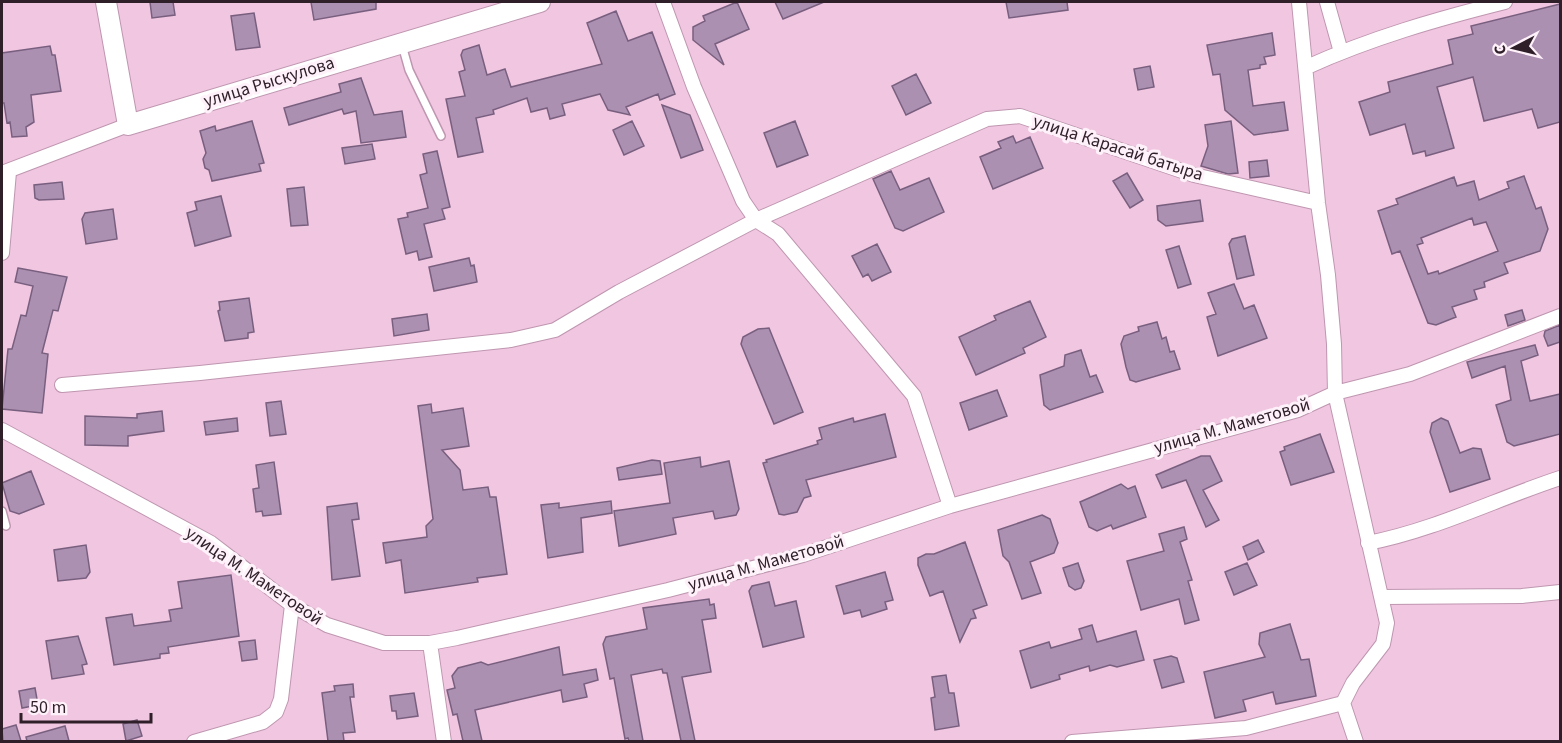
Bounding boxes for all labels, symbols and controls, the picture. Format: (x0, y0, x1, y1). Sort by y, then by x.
north arrow (1484, 18, 1544, 78)
text: С (1489, 44, 1512, 56)
street label: улица Рыскулова (200, 50, 338, 114)
street label: улица Карасай батыра (1030, 109, 1206, 187)
street label: улица М. Маметовой (1151, 392, 1313, 460)
street label: улица М. Маметовой (180, 521, 328, 631)
street label: улица М. Маметовой (685, 529, 847, 597)
scale bar (21, 686, 152, 724)
text: 50 m (30, 695, 66, 720)

